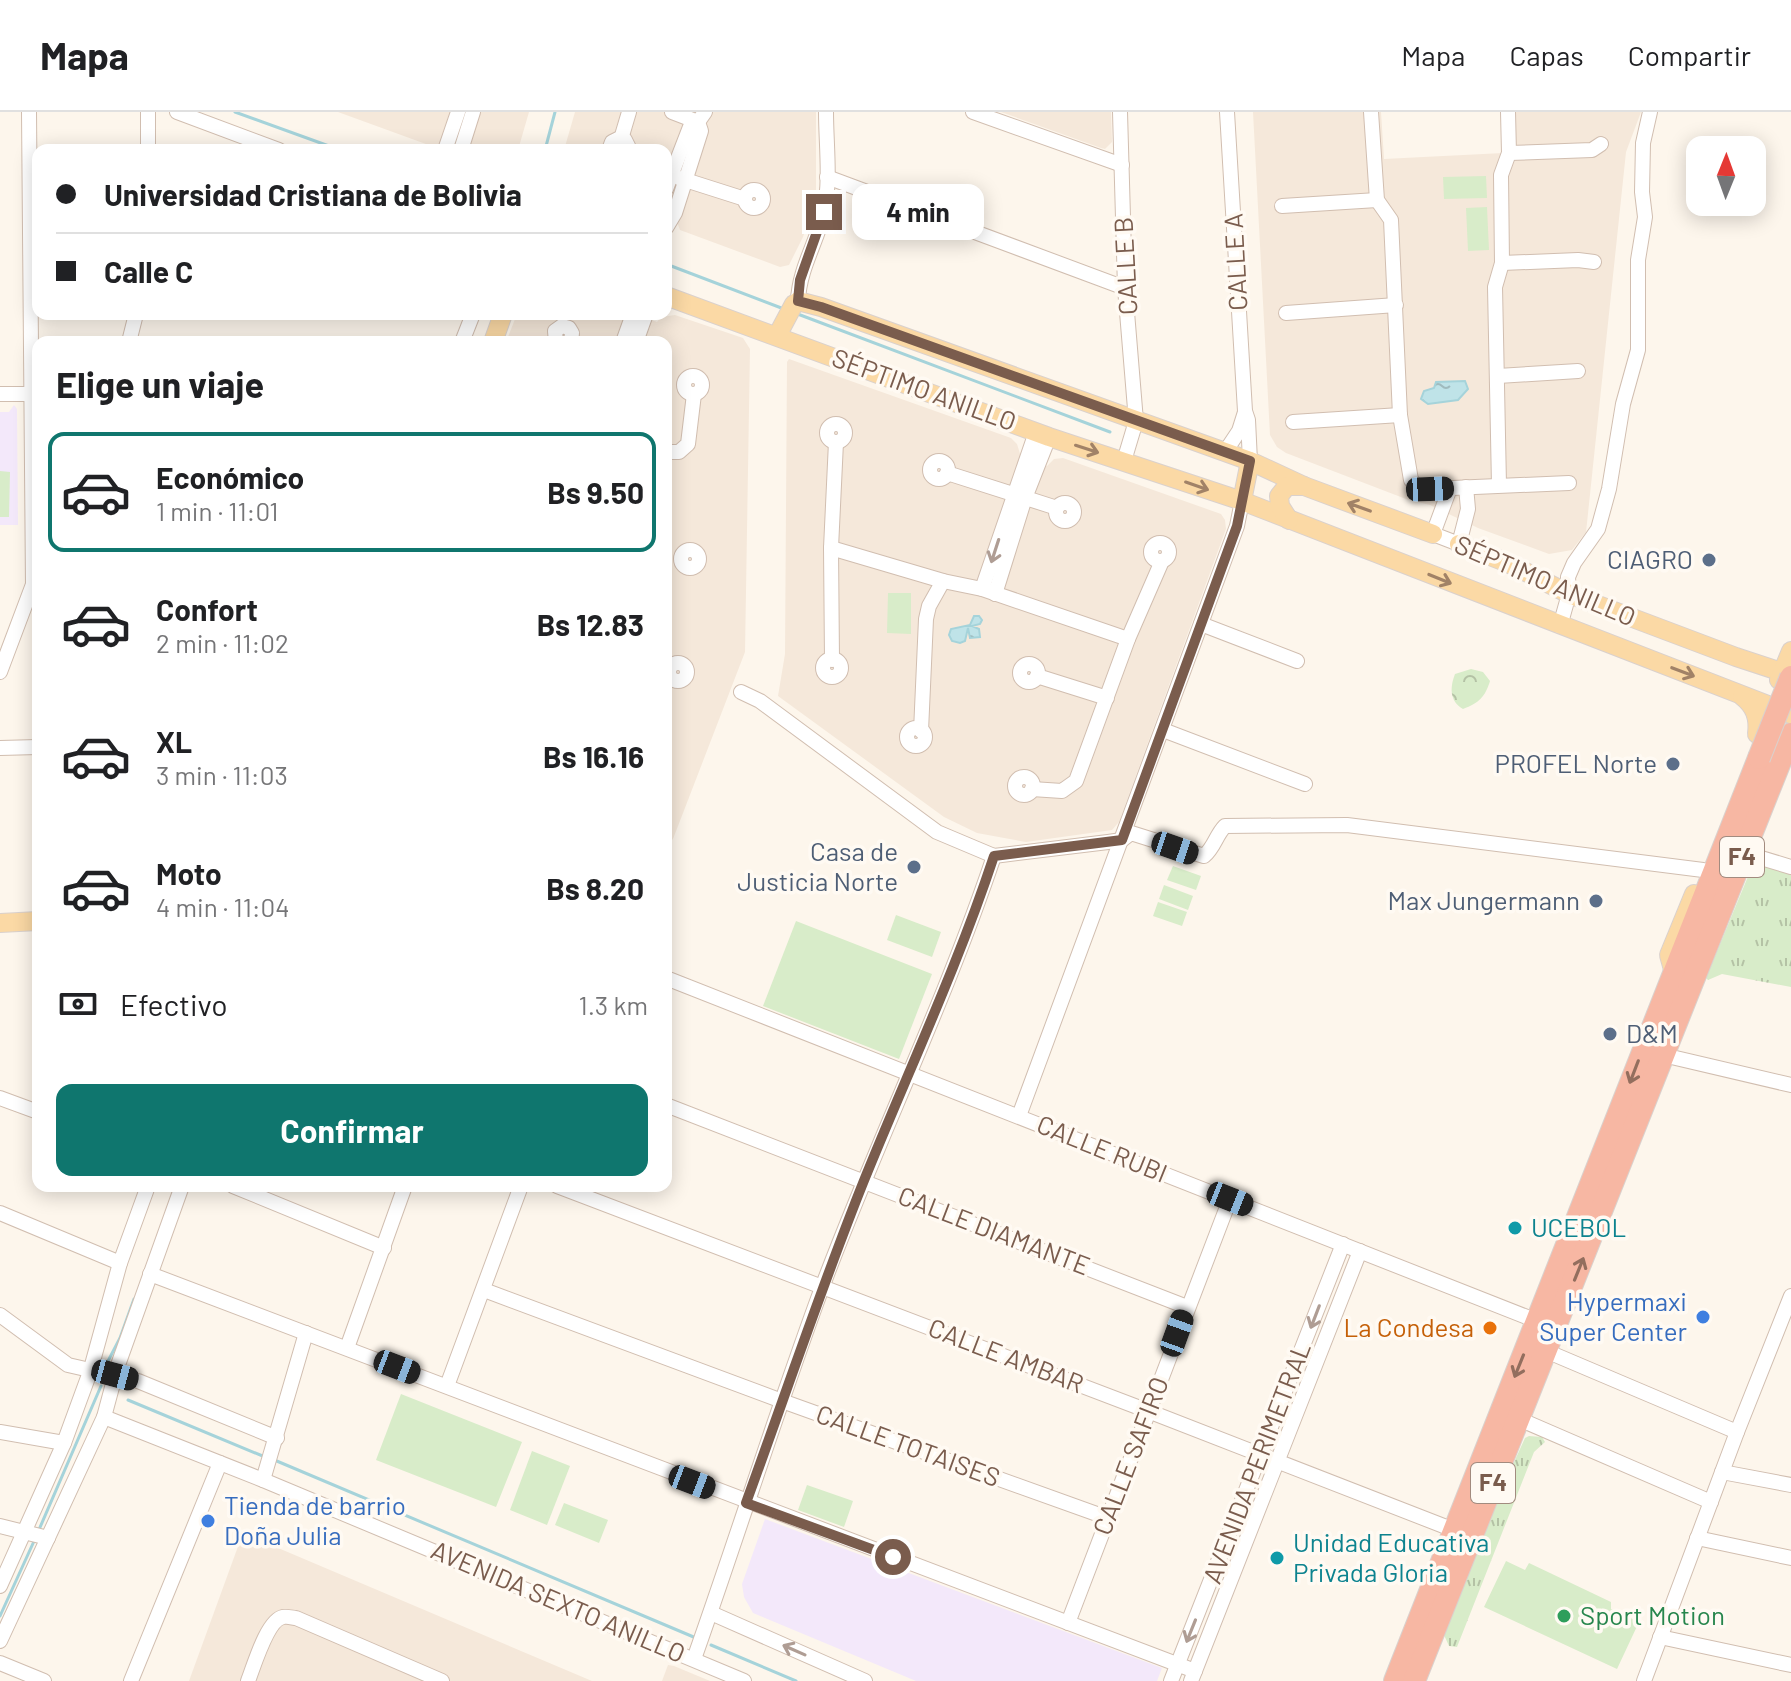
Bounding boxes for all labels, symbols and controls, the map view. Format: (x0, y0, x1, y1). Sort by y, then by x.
text: Mapa (40, 32, 129, 78)
text: Mapa (1401, 38, 1465, 72)
text: Capas (1509, 38, 1584, 72)
text: Compartir (1628, 38, 1751, 72)
north arrow (1686, 136, 1766, 216)
map controls (1686, 136, 1766, 216)
text: Universidad Cristiana de Bolivia (104, 176, 522, 212)
callout: 4 min (852, 184, 984, 240)
route end (806, 194, 842, 230)
text: 4 min (886, 196, 950, 227)
street label: CALLE A (1216, 212, 1253, 312)
street label: CALLE B (1106, 216, 1143, 316)
text: Calle C (104, 253, 193, 289)
street label: SÉPTIMO ANILLO (828, 341, 1021, 436)
text: Elige un viaje (56, 362, 264, 405)
one-way arrow (1074, 443, 1099, 457)
icon: car (60, 456, 132, 528)
text: Económico (156, 459, 304, 495)
text: Bs 9.50 (547, 474, 644, 510)
car (1406, 476, 1454, 502)
one-way arrow (1185, 479, 1210, 494)
text: 1 min · 11:01 (156, 495, 278, 526)
one-way arrow (1347, 498, 1372, 513)
street label: SÉPTIMO ANILLO (1450, 528, 1641, 632)
one-way arrow (987, 537, 1002, 563)
place label: CIAGRO (1607, 543, 1693, 574)
marker: CIAGRO (1700, 551, 1718, 569)
one-way arrow (1427, 572, 1452, 587)
icon: car (60, 588, 132, 660)
text: Confort (156, 591, 258, 627)
text: Bs 12.83 (537, 606, 644, 642)
text: 2 min · 11:02 (156, 627, 289, 658)
one-way arrow (1670, 666, 1695, 680)
icon: car (60, 720, 132, 792)
text: XL (156, 723, 192, 759)
text: Bs 16.16 (543, 738, 644, 774)
place label: PROFEL Norte (1495, 747, 1657, 778)
marker: PROFEL Norte (1664, 755, 1682, 773)
text: 3 min · 11:03 (156, 759, 288, 790)
car (1148, 829, 1202, 867)
place label: Casa de Justicia Norte (737, 835, 898, 896)
road number: F4 (1720, 837, 1764, 877)
icon: car (60, 852, 132, 924)
text: Moto (156, 855, 222, 891)
marker: Casa de Justicia Norte (905, 858, 923, 876)
text: Bs 8.20 (546, 870, 644, 906)
place label: Max Jungermann (1388, 884, 1580, 915)
text: 4 min · 11:04 (156, 891, 290, 922)
marker: Max Jungermann (1587, 892, 1605, 910)
icon: cash (56, 982, 100, 1026)
text: Efectivo (120, 986, 228, 1022)
text: 1.3 km (579, 989, 648, 1020)
place label: D&M (1626, 1017, 1678, 1048)
marker: D&M (1601, 1025, 1619, 1043)
one-way arrow (1626, 1059, 1640, 1084)
button: Confirmar (56, 1084, 648, 1176)
street label: CALLE RUBI (1033, 1107, 1172, 1188)
street label: CALLE DIAMANTE (894, 1179, 1095, 1280)
car (1203, 1179, 1257, 1219)
place label: UCEBOL (1531, 1211, 1626, 1242)
marker: UCEBOL (1506, 1219, 1524, 1237)
one-way arrow (1572, 1257, 1587, 1282)
place label: Hypermaxi Super Center (1539, 1285, 1688, 1346)
one-way arrow (1307, 1304, 1321, 1329)
car (1158, 1306, 1196, 1360)
marker: Hypermaxi Super Center (1694, 1308, 1712, 1326)
street label: CALLE AMBAR (925, 1311, 1089, 1398)
place label: La Condesa (1343, 1311, 1474, 1342)
marker: La Condesa (1481, 1319, 1499, 1337)
street label: AVENIDA PERIMETRAL (1195, 1337, 1316, 1588)
car (370, 1347, 424, 1387)
one-way arrow (1511, 1353, 1525, 1378)
car (89, 1357, 141, 1393)
street label: CALLE SAFIRO (1085, 1372, 1174, 1539)
street label: CALLE TOTAISES (812, 1397, 1005, 1492)
car (665, 1462, 719, 1502)
road number: F4 (1471, 1463, 1515, 1503)
place label: Tienda de barrio Doña Julia (224, 1489, 406, 1550)
marker: Tienda de barrio Doña Julia (199, 1512, 217, 1530)
place label: Unidad Educativa Privada Gloria (1293, 1526, 1489, 1587)
street label: AVENIDA SEXTO ANILLO (427, 1533, 690, 1668)
route start (875, 1539, 911, 1575)
marker: Unidad Educativa Privada Gloria (1268, 1549, 1286, 1567)
place label: Sport Motion (1580, 1599, 1725, 1630)
marker: Sport Motion (1555, 1607, 1573, 1625)
one-way arrow (1183, 1618, 1197, 1643)
one-way arrow (782, 1641, 807, 1656)

